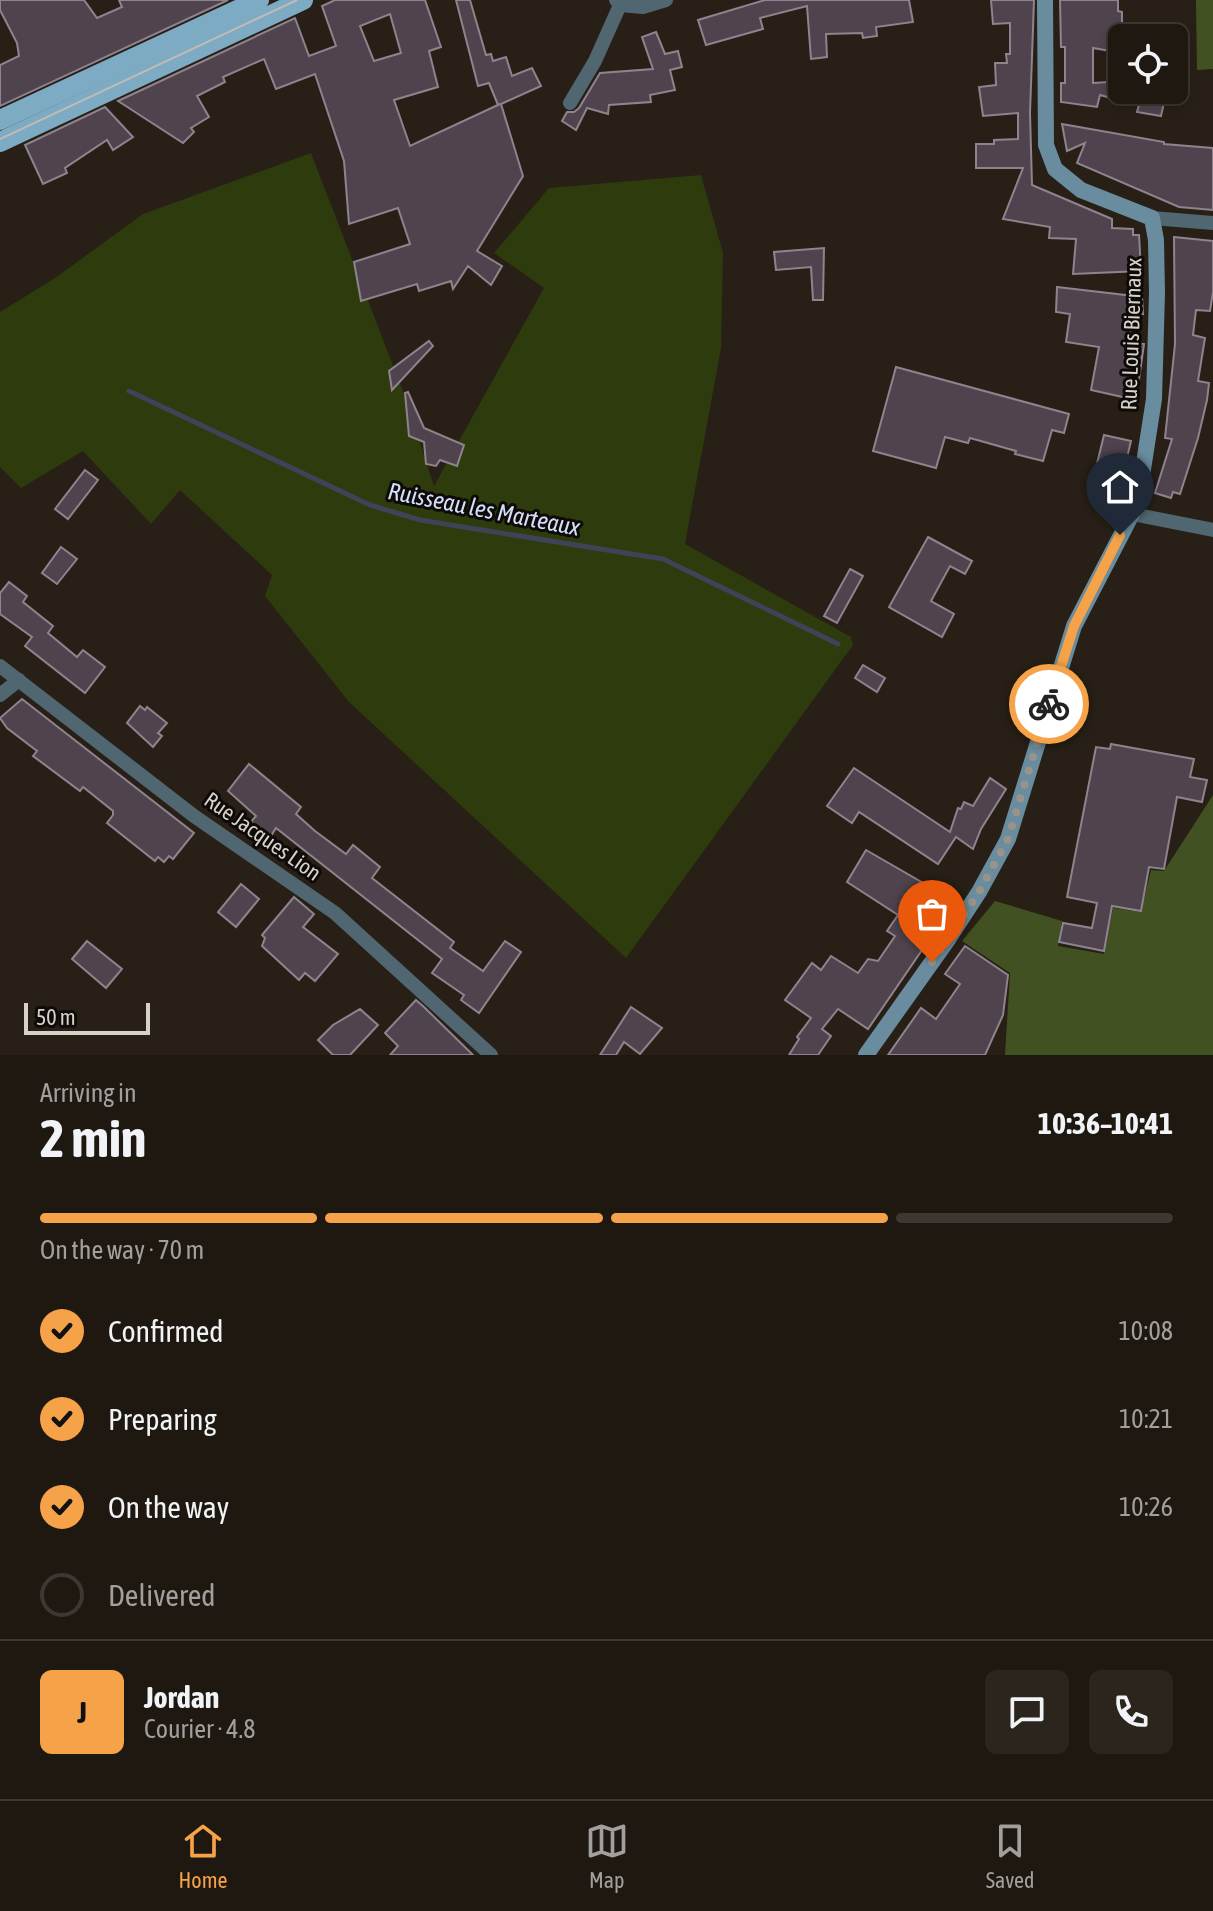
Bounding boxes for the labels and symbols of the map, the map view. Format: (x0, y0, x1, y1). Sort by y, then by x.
street label: Rue Louis Biernaux (1115, 257, 1147, 411)
pin (1086, 453, 1154, 535)
water label: Ruisseau les Marteaux (386, 477, 582, 541)
courier (1009, 664, 1089, 744)
street label: Rue Jacques Lion (200, 786, 326, 886)
pin (898, 880, 966, 962)
scale bar (24, 999, 150, 1035)

